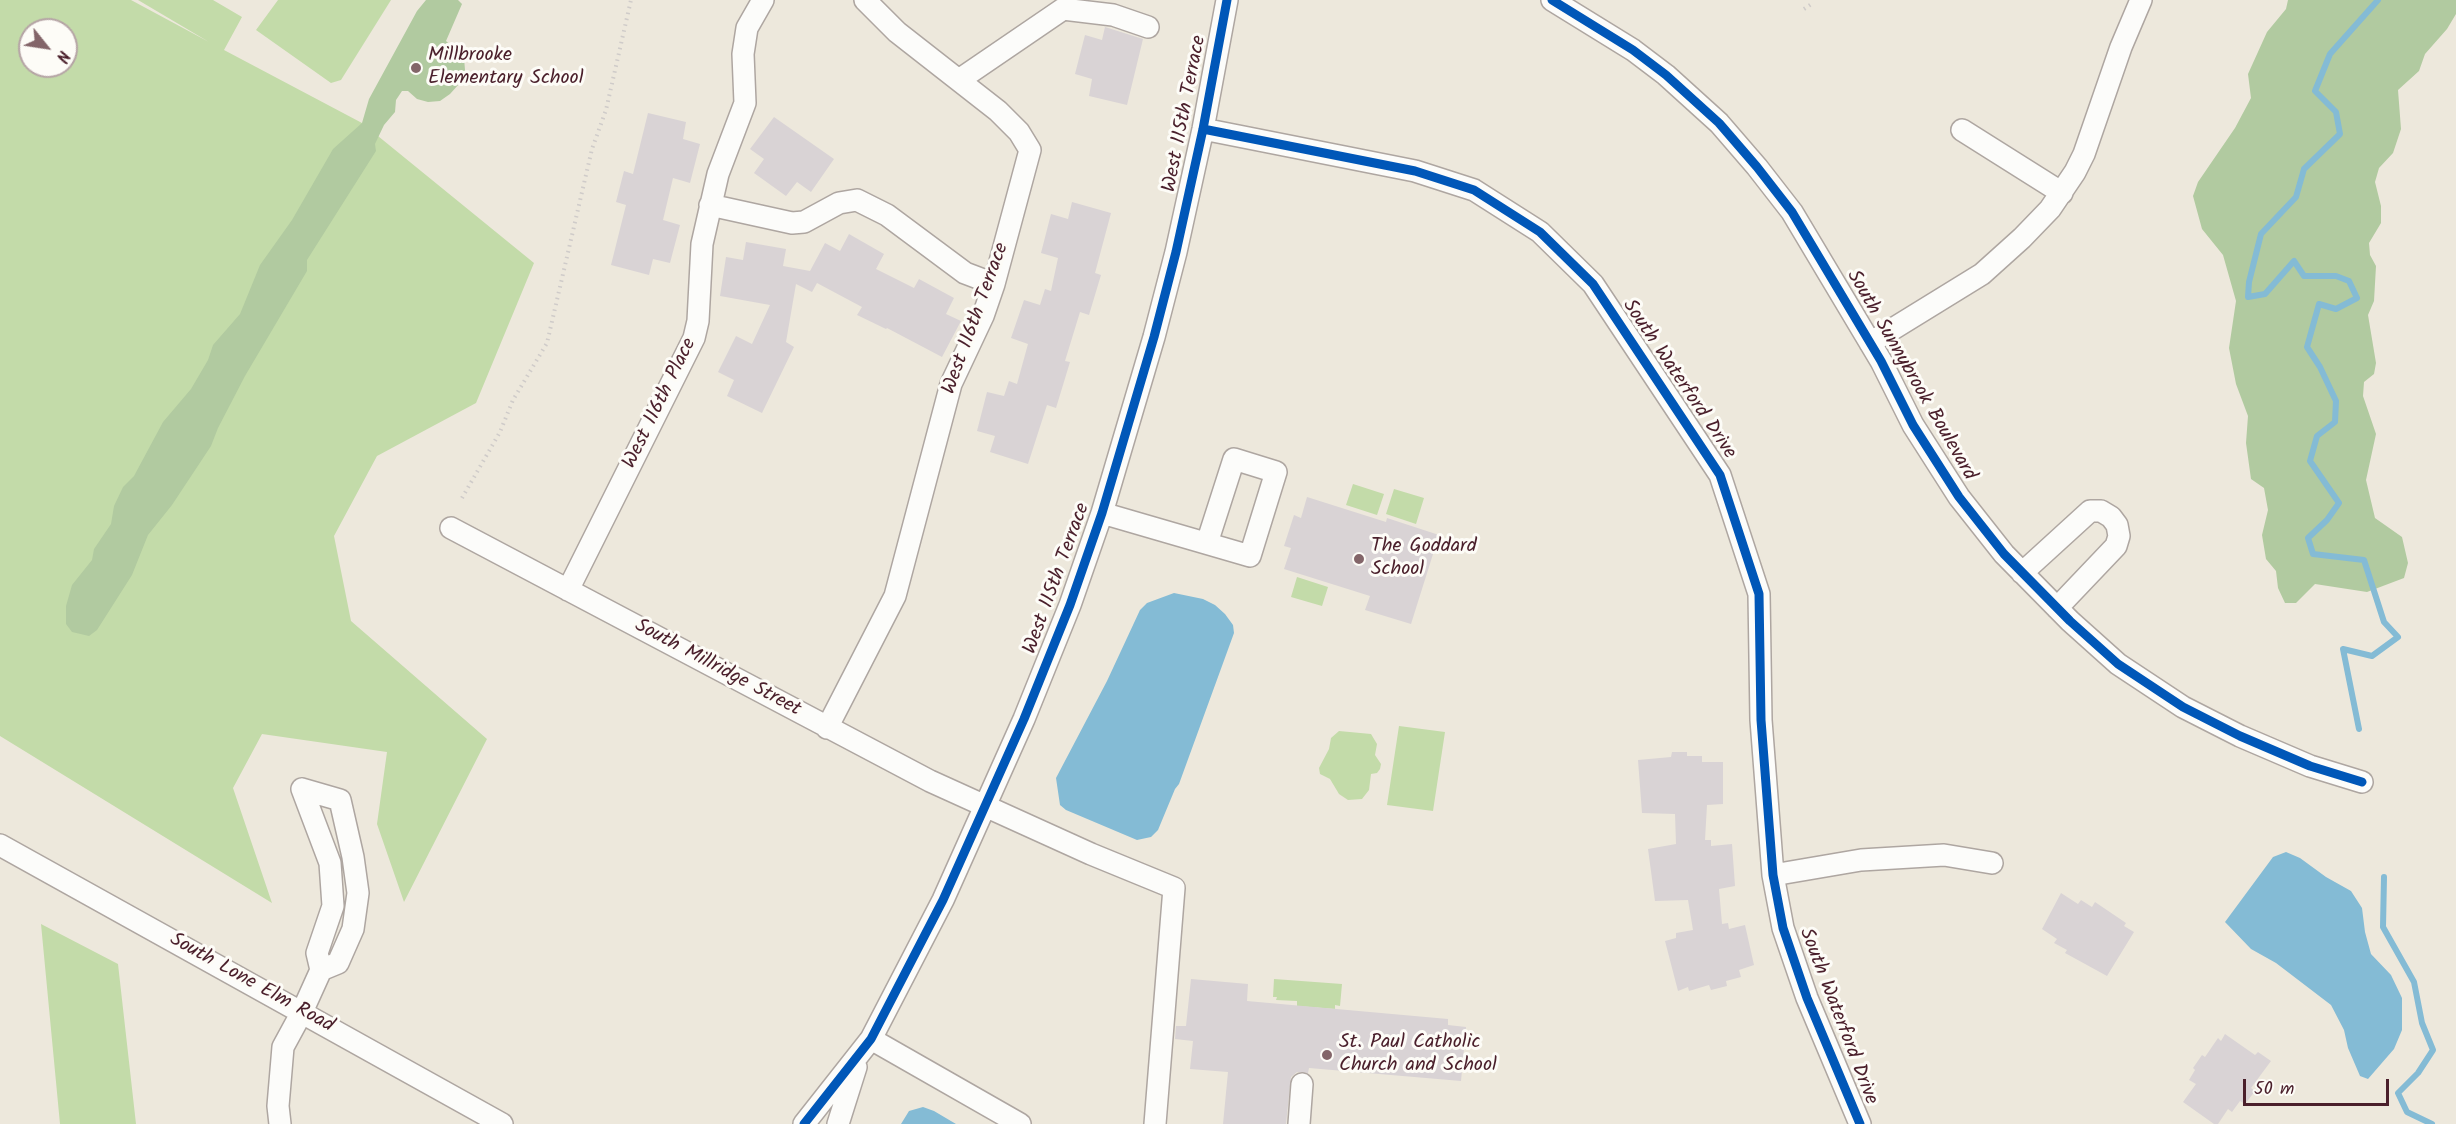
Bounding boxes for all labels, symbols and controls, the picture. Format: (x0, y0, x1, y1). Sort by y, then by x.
north arrow (18, 18, 78, 78)
street label: West 115th Terrace (1159, 34, 1213, 194)
place label: Millbrooke Elementary School (428, 45, 584, 92)
text: N (49, 46, 76, 67)
marker: Millbrooke Elementary School (409, 61, 423, 75)
street label: West 116th Terrace (938, 240, 1016, 398)
street label: South Sunnybrook Boulevard (1840, 266, 1980, 486)
street label: South Waterford Drive (1616, 296, 1740, 464)
street label: West 116th Place (619, 335, 703, 473)
street label: West 115th Terrace (1020, 500, 1096, 658)
place label: The Goddard School (1371, 536, 1477, 583)
marker: The Goddard School (1352, 552, 1366, 566)
street label: South Millridge Street (630, 615, 804, 723)
street label: South Waterford Drive (1792, 925, 1882, 1109)
street label: South Lone Elm Road (165, 929, 337, 1039)
place label: St. Paul Catholic Church and School (1339, 1032, 1497, 1079)
marker: St. Paul Catholic Church and School (1320, 1048, 1334, 1062)
scale bar (2246, 1067, 2392, 1105)
text: 50 m (2254, 1075, 2294, 1104)

